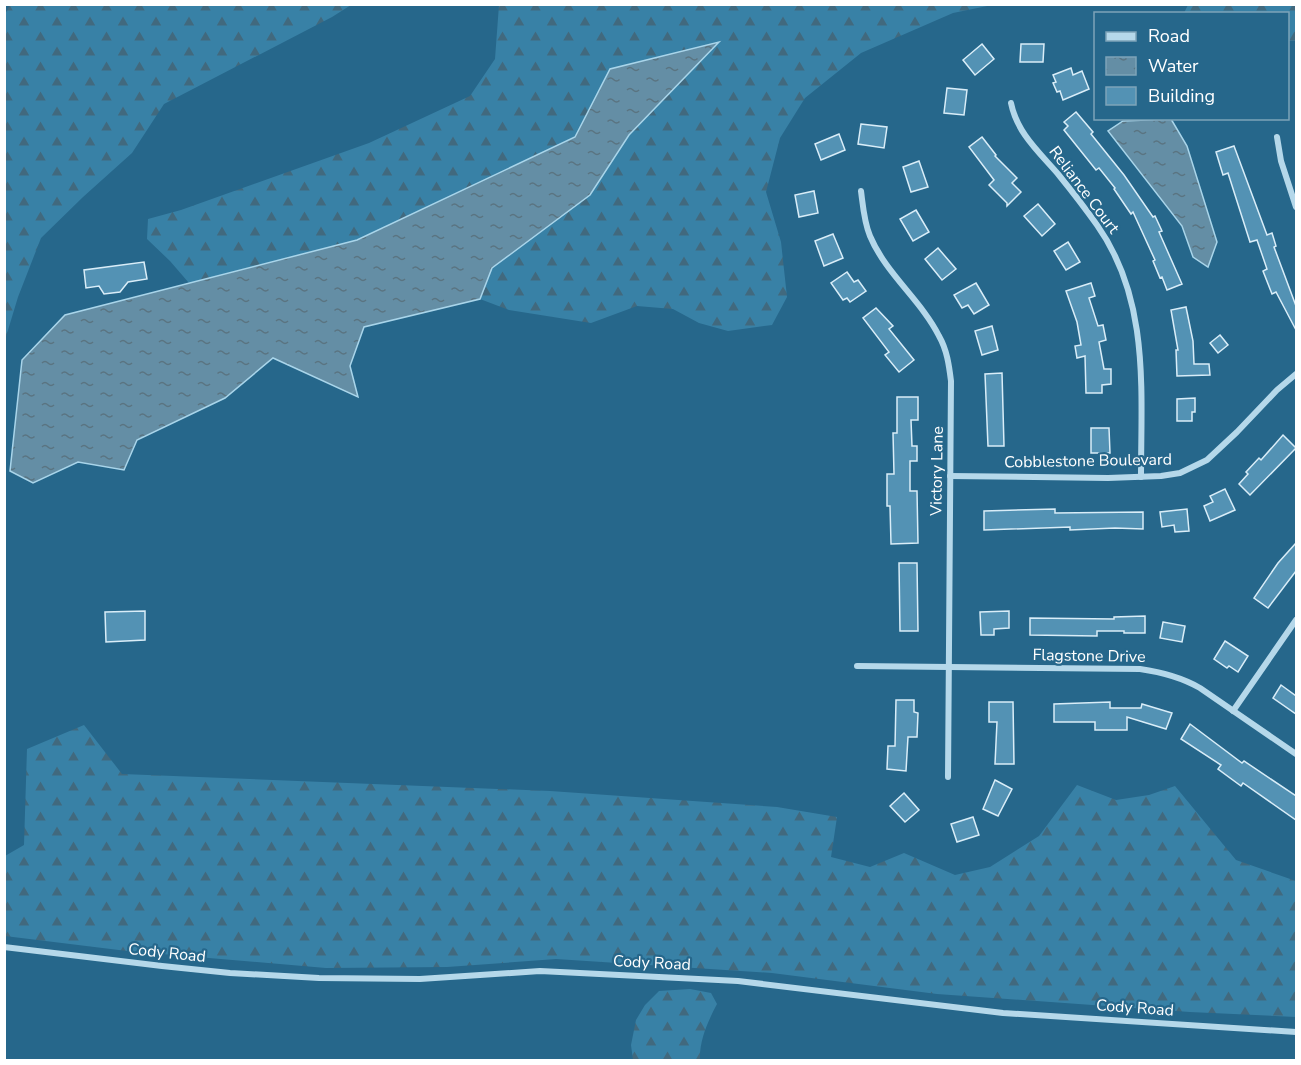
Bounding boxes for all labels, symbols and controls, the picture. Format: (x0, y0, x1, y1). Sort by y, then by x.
legend (1094, 12, 1289, 120)
text: Road (1148, 24, 1190, 48)
text: Water (1148, 54, 1199, 78)
text: Building (1148, 84, 1215, 108)
street label: Reliance Court (1044, 142, 1125, 239)
street label: Victory Lane (925, 426, 949, 517)
street label: Cobblestone Boulevard (1004, 449, 1172, 473)
street label: Flagstone Drive (1032, 644, 1146, 668)
street label: Cody Road (127, 938, 207, 968)
street label: Cody Road (612, 950, 692, 976)
street label: Cody Road (1095, 994, 1175, 1022)

